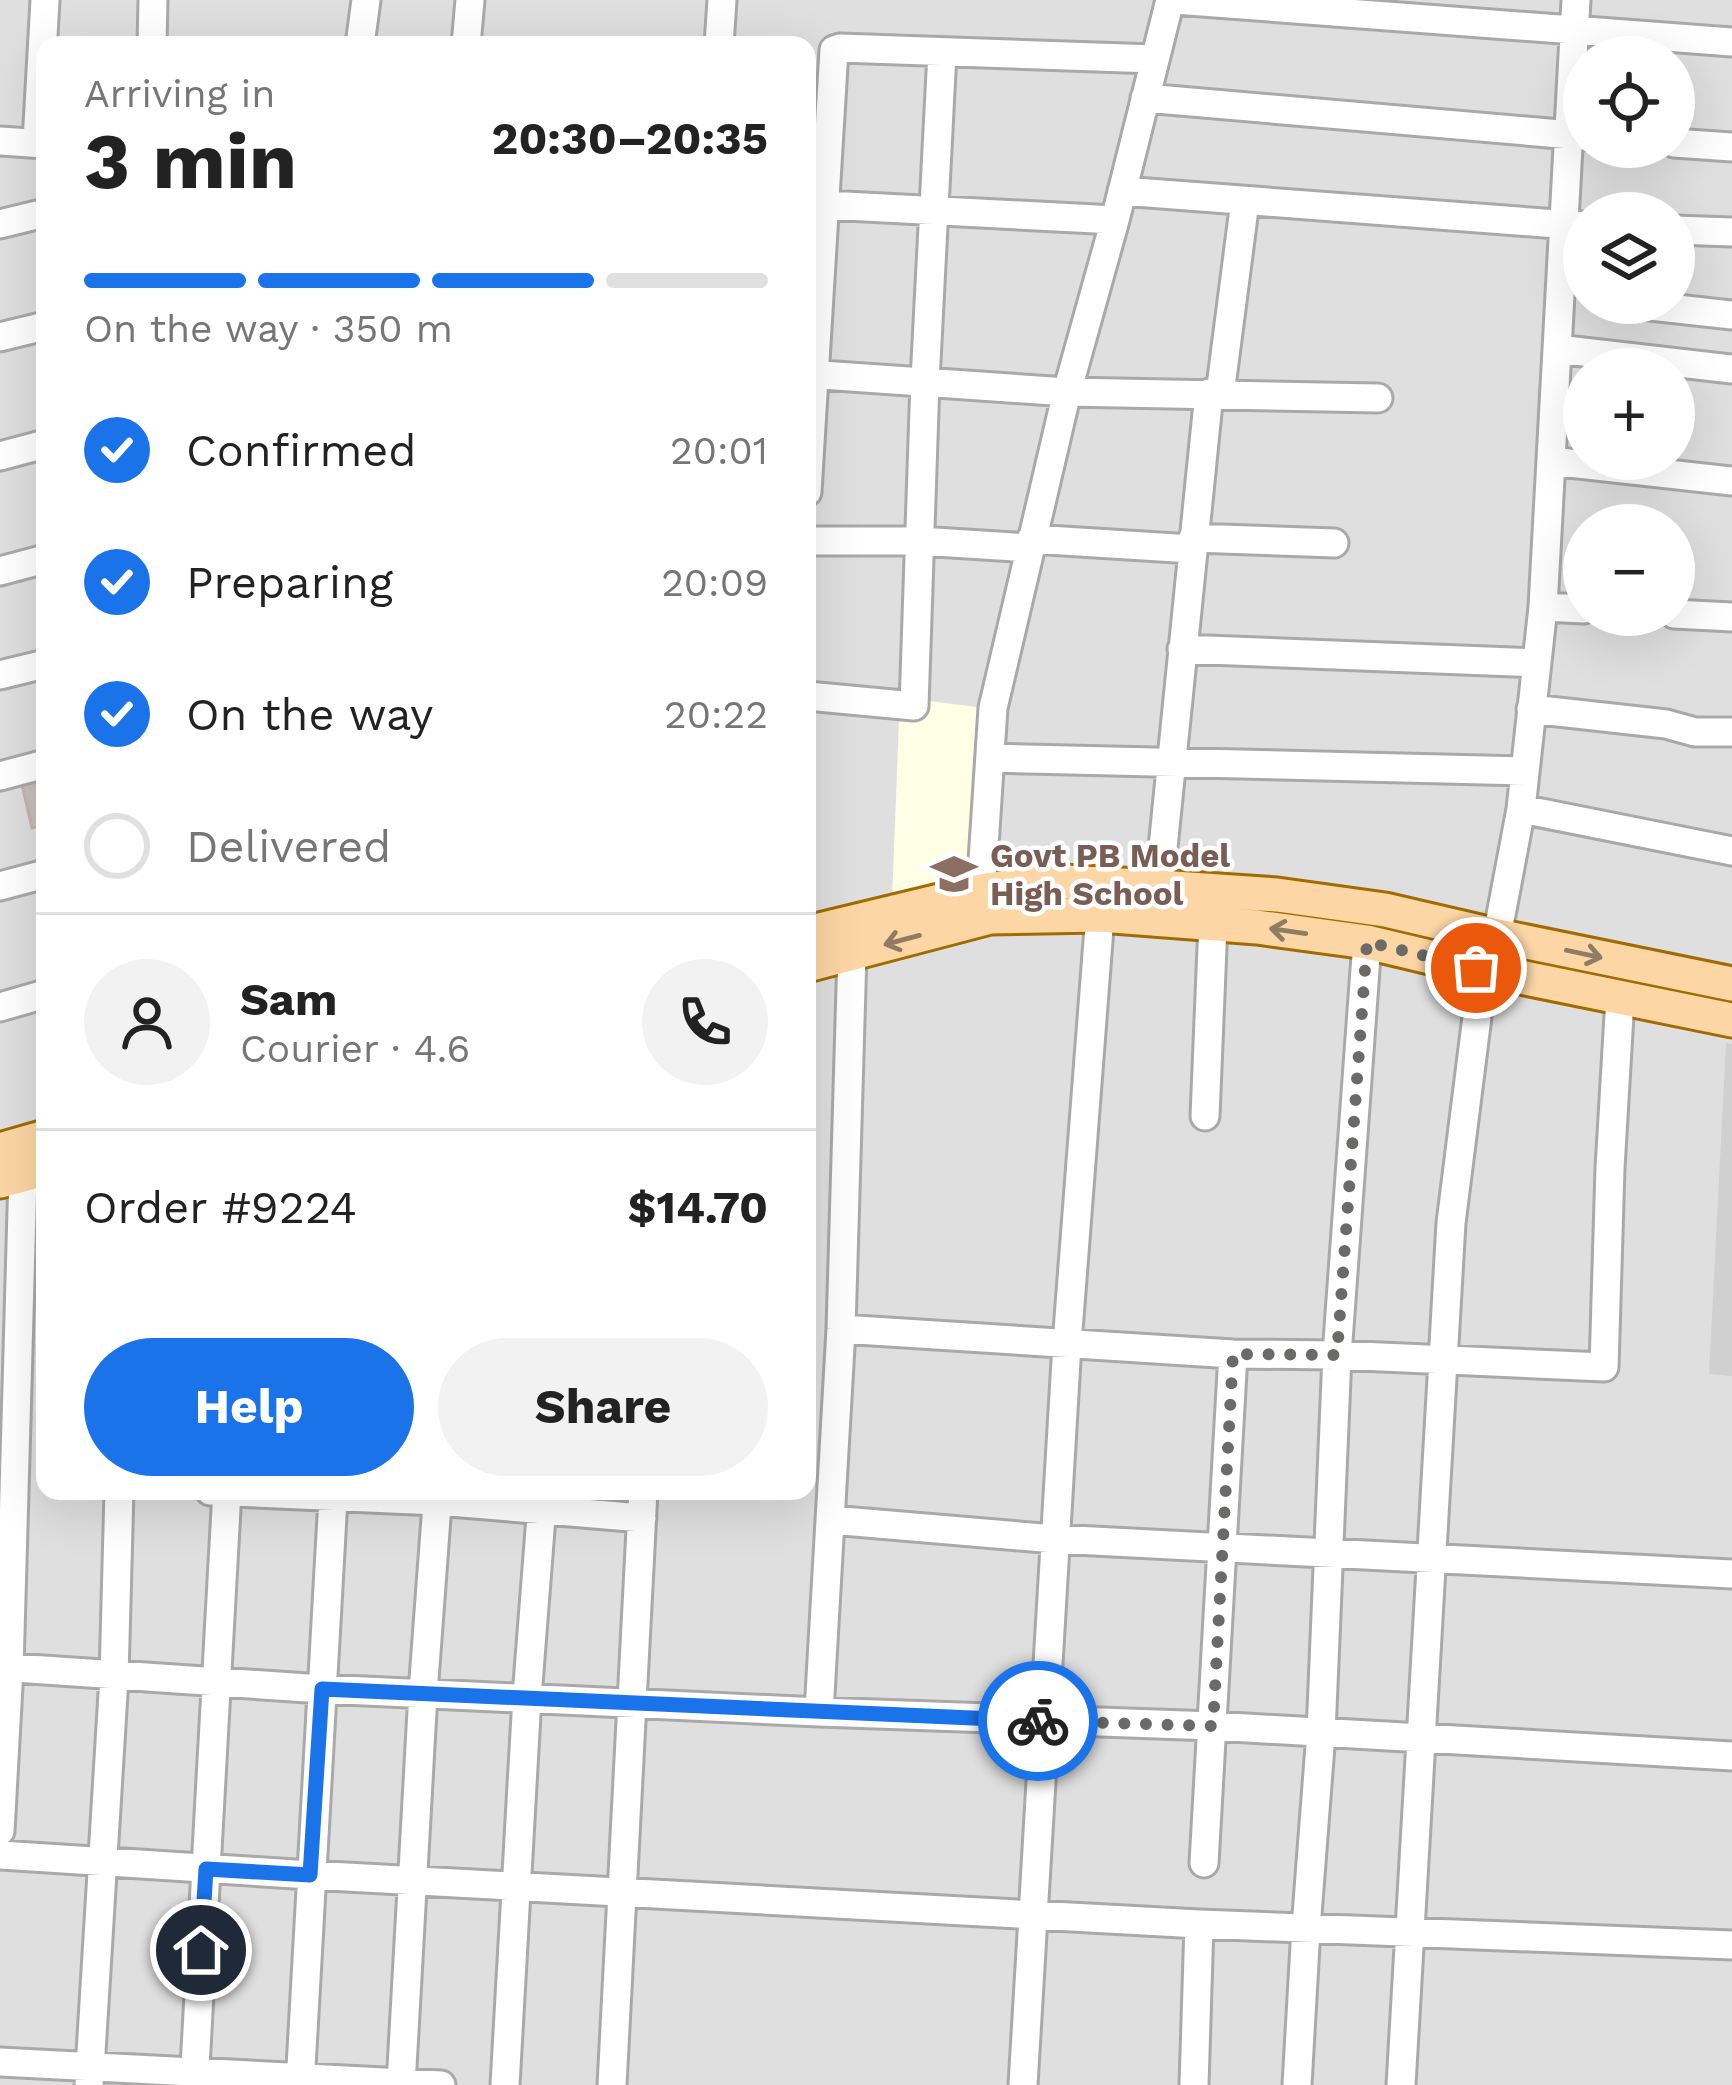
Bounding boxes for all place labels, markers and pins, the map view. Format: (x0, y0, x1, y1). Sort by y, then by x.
place label: Govt PB Model High School (990, 836, 1230, 913)
school or university icon: Govt PB Model High School (929, 849, 979, 899)
pin (1425, 917, 1527, 1019)
pin (150, 1899, 252, 2001)

